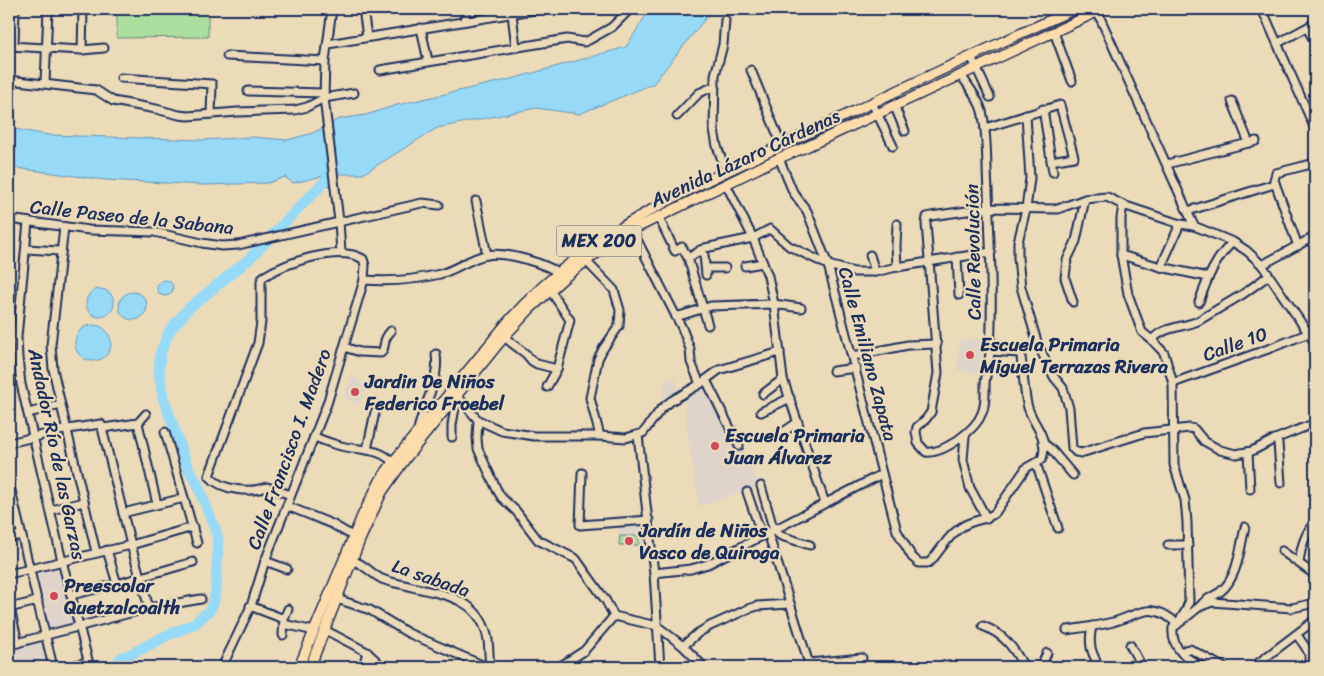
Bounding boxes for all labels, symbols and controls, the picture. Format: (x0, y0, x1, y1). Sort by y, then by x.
street label: Avenida Lázaro Cárdenas (644, 99, 846, 217)
street label: Calle Revolución (955, 184, 991, 320)
street label: Calle Paseo de la Sabana (28, 190, 236, 244)
road number: MEX 200 (556, 226, 642, 256)
street label: Calle Emiliano Zapata (829, 263, 907, 445)
street label: Calle 10 (1198, 317, 1272, 371)
place label: Escuela Primaria Miguel Terrazas Rivera (979, 328, 1168, 383)
street label: Calle Francisco I. Madero (237, 343, 341, 554)
street label: Andador Río de las Garzas (18, 344, 96, 563)
marker: Escuela Primaria Miguel Terrazas Rivera (964, 349, 976, 361)
place label: Jardin De Niños Federico Froebel (364, 365, 505, 420)
marker: Jardin De Niños Federico Froebel (349, 386, 361, 398)
place label: Escuela Primaria Juan Álvarez (724, 419, 865, 474)
marker: Escuela Primaria Juan Álvarez (709, 440, 721, 452)
place label: Jardín de Niños Vasco de Quiroga (638, 514, 780, 569)
marker: Jardín de Niños Vasco de Quiroga (623, 535, 635, 547)
street label: La sabada (387, 549, 475, 607)
place label: Preescolar Quetzalcoalth (64, 569, 180, 624)
marker: Preescolar Quetzalcoalth (48, 590, 60, 602)

